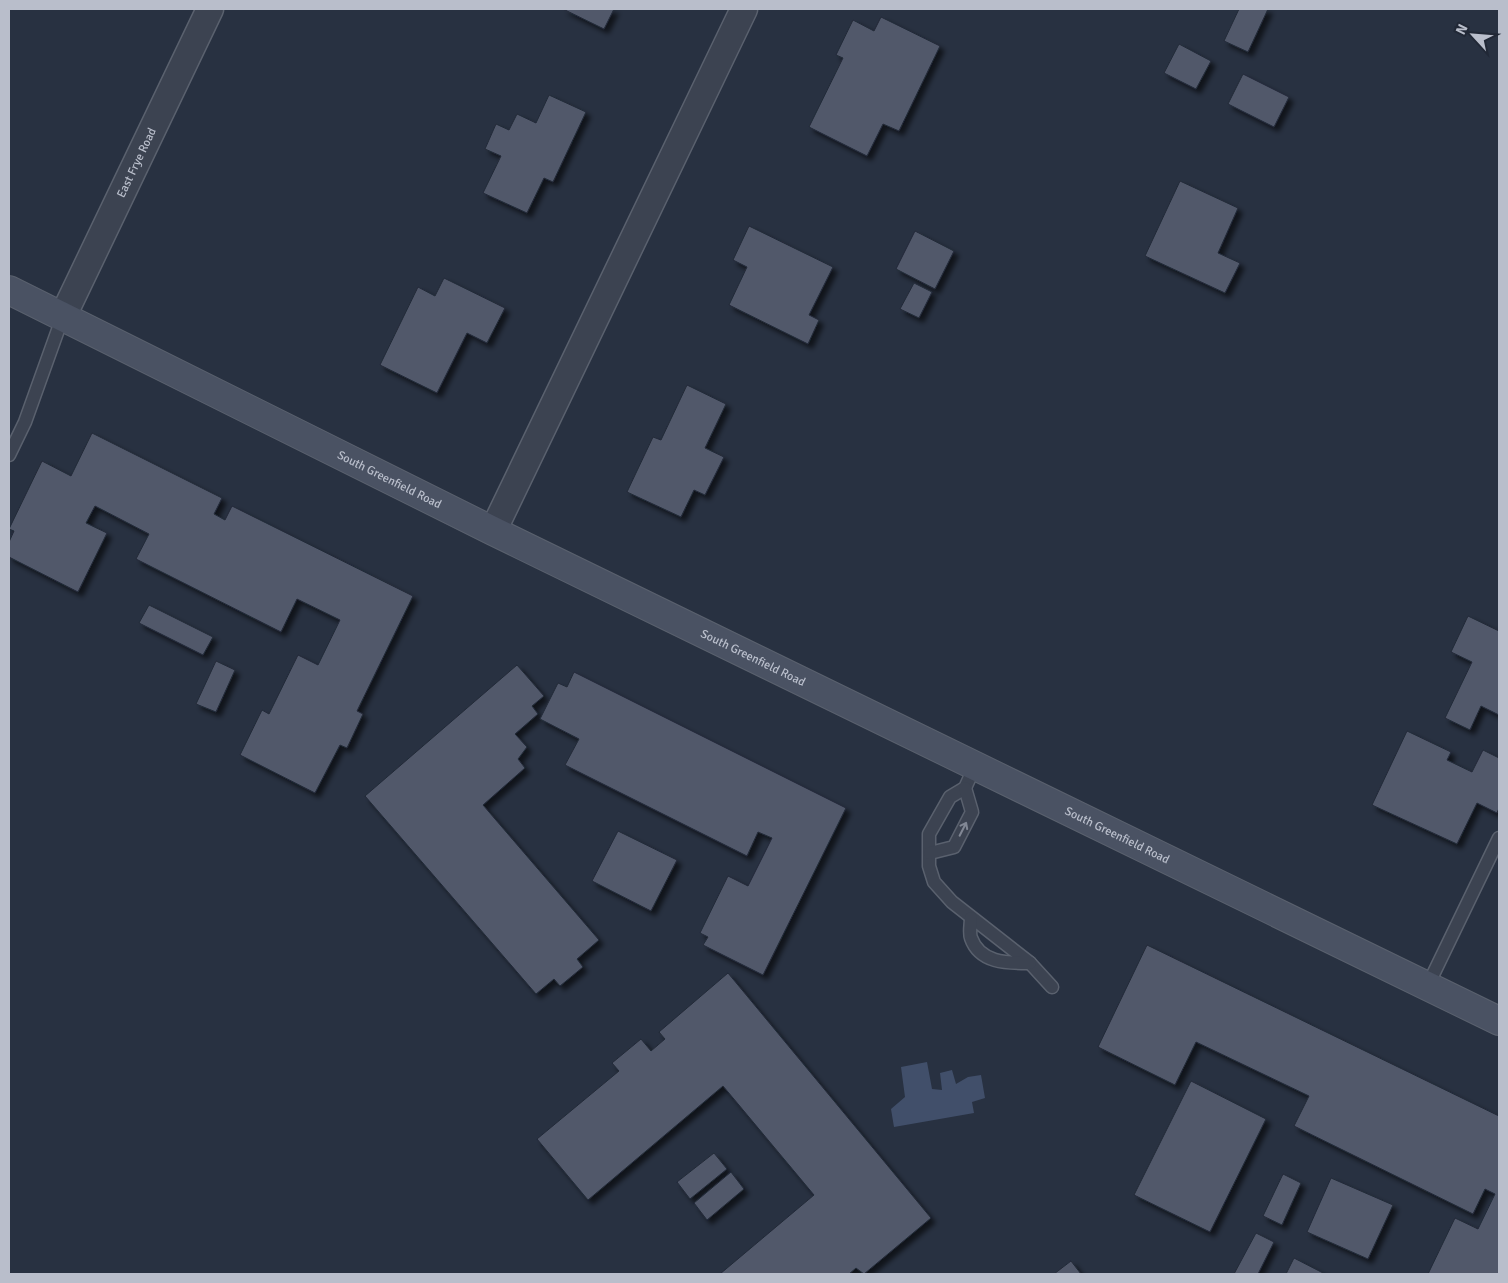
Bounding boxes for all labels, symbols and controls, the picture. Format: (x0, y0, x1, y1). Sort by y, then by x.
north arrow (1448, 10, 1498, 60)
text: N (1452, 21, 1472, 38)
street label: East Frye Road (114, 126, 160, 200)
street label: South Greenfield Road (335, 448, 444, 512)
street label: South Greenfield Road (698, 626, 808, 690)
street label: South Greenfield Road (1062, 804, 1172, 867)
one-way arrow (958, 822, 968, 837)

